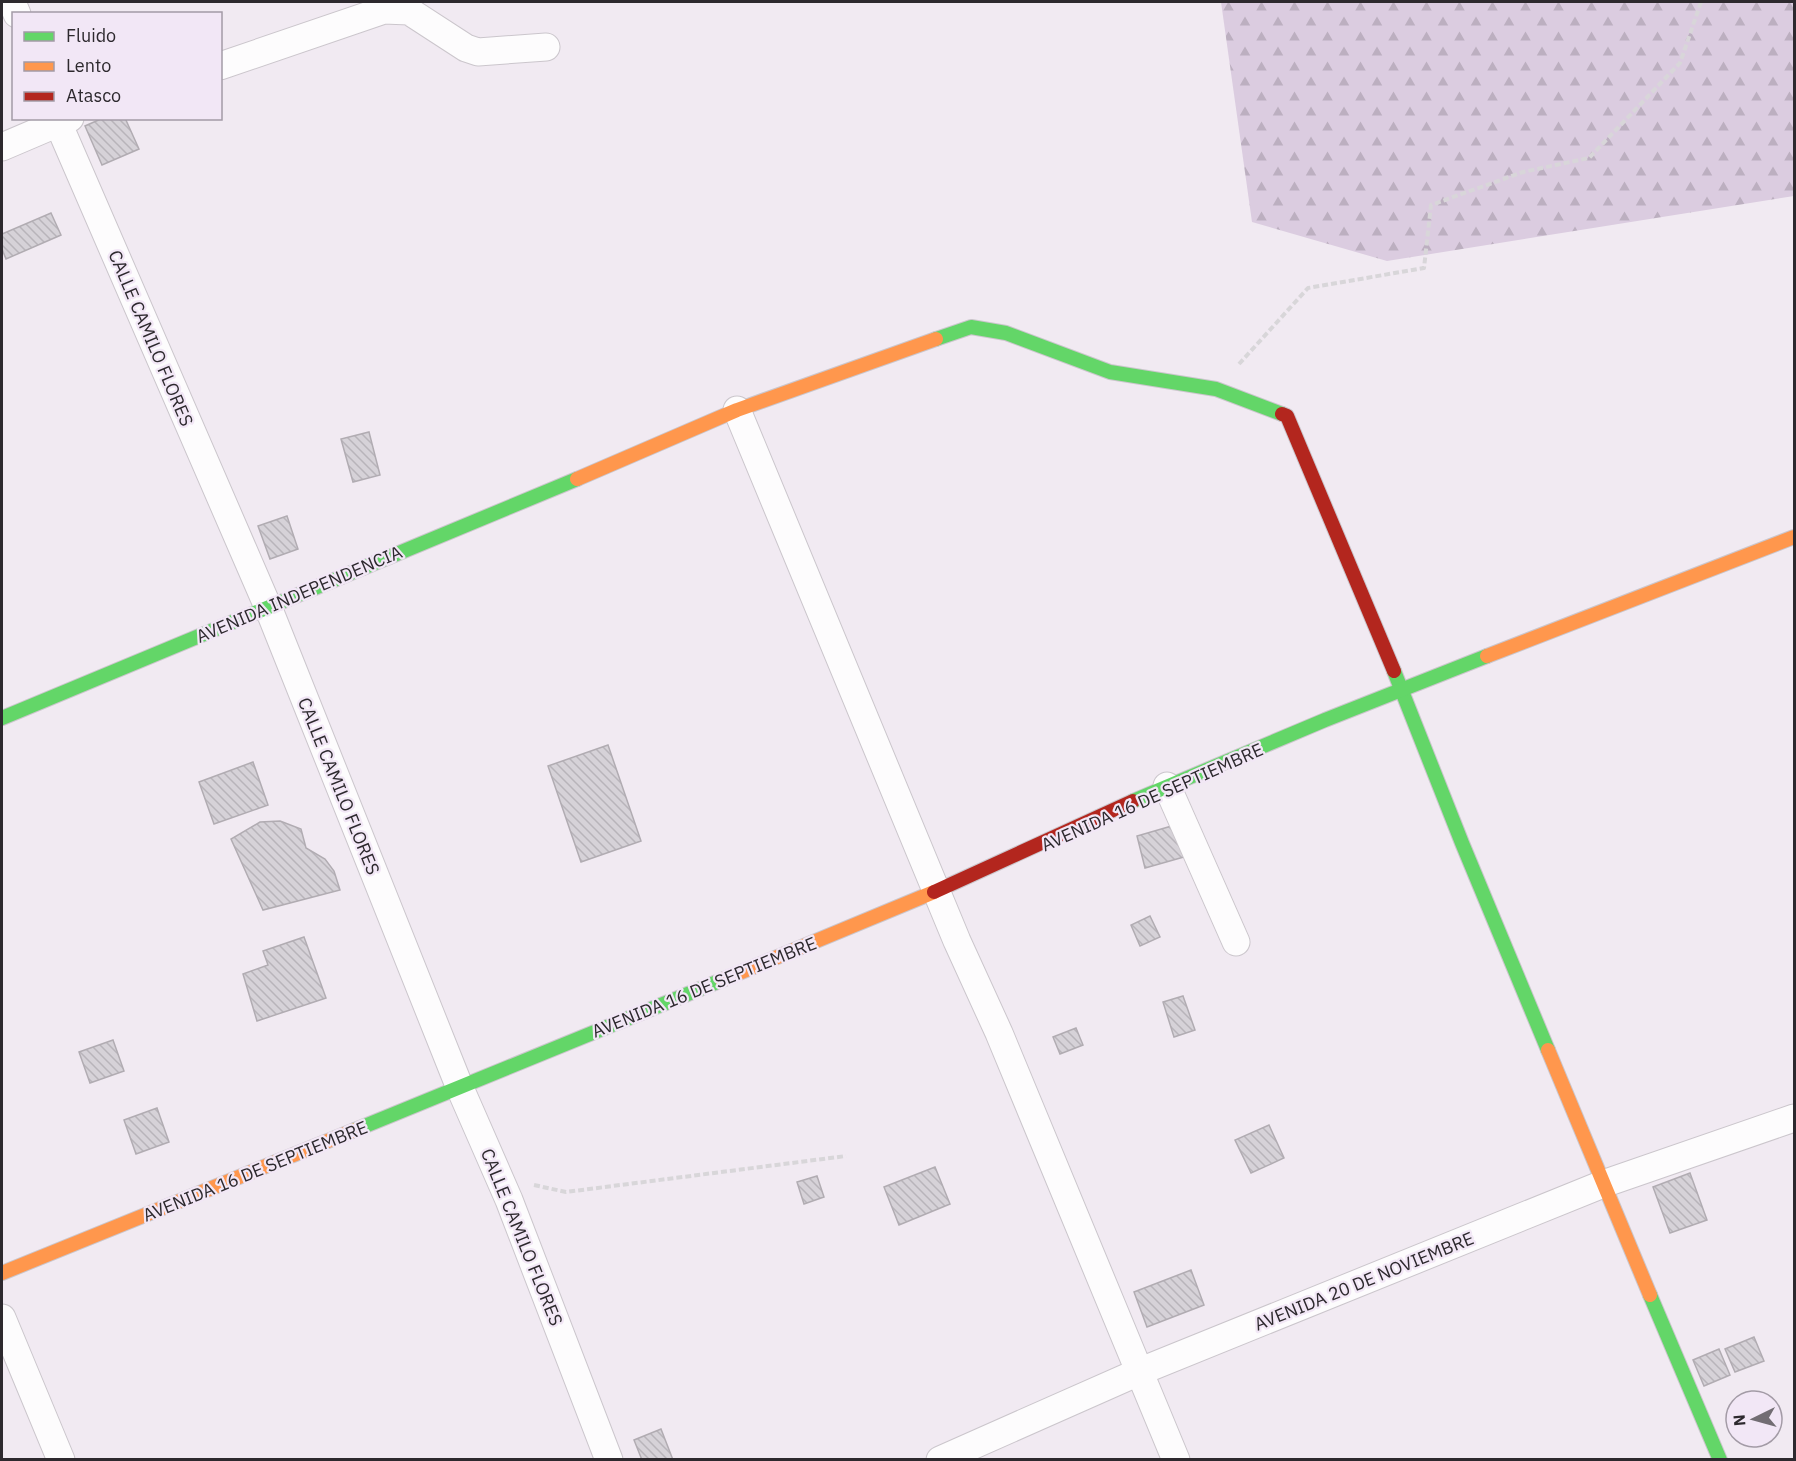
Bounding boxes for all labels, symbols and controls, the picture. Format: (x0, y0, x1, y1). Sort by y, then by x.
legend (12, 12, 222, 120)
text: Fluido (66, 24, 116, 47)
text: Lento (66, 54, 111, 77)
text: Atasco (66, 84, 121, 107)
street label: CALLE CAMILO FLORES (103, 246, 199, 430)
street label: AVENIDA INDEPENDENCIA (192, 540, 406, 648)
street label: CALLE CAMILO FLORES (293, 694, 385, 878)
street label: AVENIDA 16 DE SEPTIEMBRE (1037, 738, 1267, 856)
street label: AVENIDA 16 DE SEPTIEMBRE (588, 931, 820, 1043)
street label: AVENIDA 16 DE SEPTIEMBRE (139, 1115, 371, 1227)
street label: CALLE CAMILO FLORES (476, 1145, 568, 1329)
street label: AVENIDA 20 DE NOVIEMBRE (1251, 1226, 1477, 1336)
north arrow (1724, 1389, 1784, 1449)
text: N (1729, 1414, 1750, 1427)

